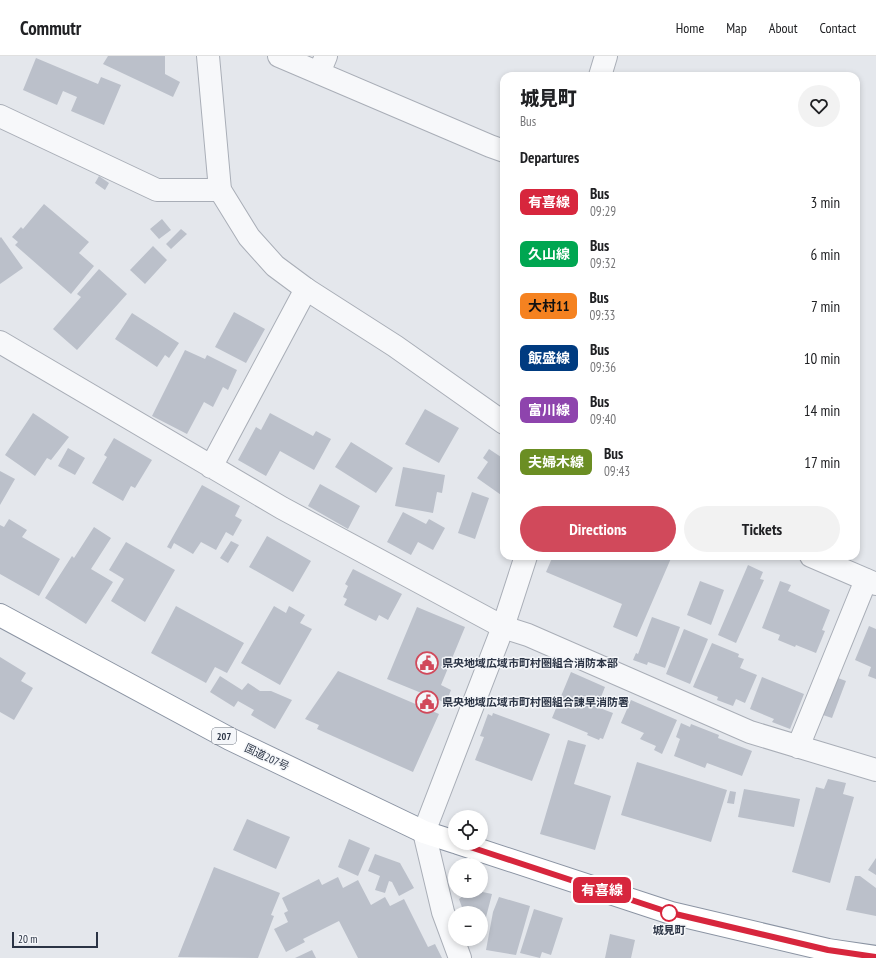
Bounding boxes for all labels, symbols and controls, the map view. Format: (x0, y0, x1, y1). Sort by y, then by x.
text: Commutr (20, 16, 81, 40)
text: Home (676, 19, 704, 37)
text: Map (726, 19, 747, 37)
text: About (769, 19, 798, 37)
text: Contact (820, 19, 856, 37)
button: heart (798, 85, 840, 127)
text: 城見町 (520, 86, 577, 110)
text: Bus (520, 113, 536, 130)
text: Departures (520, 148, 579, 167)
text: Bus (590, 184, 609, 203)
text: 有喜線 (528, 193, 570, 211)
text: 3 min (810, 193, 840, 212)
text: 09:29 (590, 203, 616, 220)
text: Bus (590, 236, 609, 255)
text: 久山線 (528, 245, 570, 263)
text: 6 min (810, 245, 840, 264)
text: 09:32 (590, 255, 616, 272)
text: Bus (589, 288, 609, 307)
text: 大村11 (528, 297, 569, 315)
text: 7 min (811, 297, 840, 316)
text: 09:33 (589, 307, 615, 324)
text: Bus (590, 340, 609, 359)
text: 飯盛線 (528, 349, 570, 367)
text: 10 min (804, 349, 840, 368)
text: 09:36 (590, 359, 616, 376)
text: Bus (590, 392, 609, 411)
text: 富川線 (528, 401, 570, 419)
text: 14 min (804, 401, 840, 420)
text: 09:40 (590, 411, 616, 428)
text: Bus (604, 444, 623, 463)
text: 夫婦木線 (528, 453, 584, 471)
text: 17 min (804, 453, 840, 472)
text: 09:43 (604, 463, 630, 480)
button: Directions (520, 506, 676, 552)
button: Tickets (684, 506, 840, 552)
public building icon: 県央地域広域市町村圏組合消防本部 (414, 650, 440, 676)
place label: 県央地域広域市町村圏組合消防本部 (442, 656, 618, 670)
public building icon: 県央地域広域市町村圏組合諌早消防署 (414, 689, 440, 715)
place label: 県央地域広域市町村圏組合諌早消防署 (442, 695, 629, 709)
road number: 207 (212, 728, 236, 744)
street label: 国道207号 (242, 741, 292, 773)
map controls (448, 810, 488, 946)
button: locate (448, 810, 488, 850)
button: + (448, 858, 488, 898)
line badge: 有喜線 (579, 877, 625, 903)
text: 有喜線 (581, 881, 623, 899)
marker: 城見町 (660, 904, 678, 922)
button: − (448, 906, 488, 946)
place label: 城見町 (653, 923, 686, 937)
scale bar (12, 930, 98, 949)
text: 20 m (18, 932, 37, 946)

